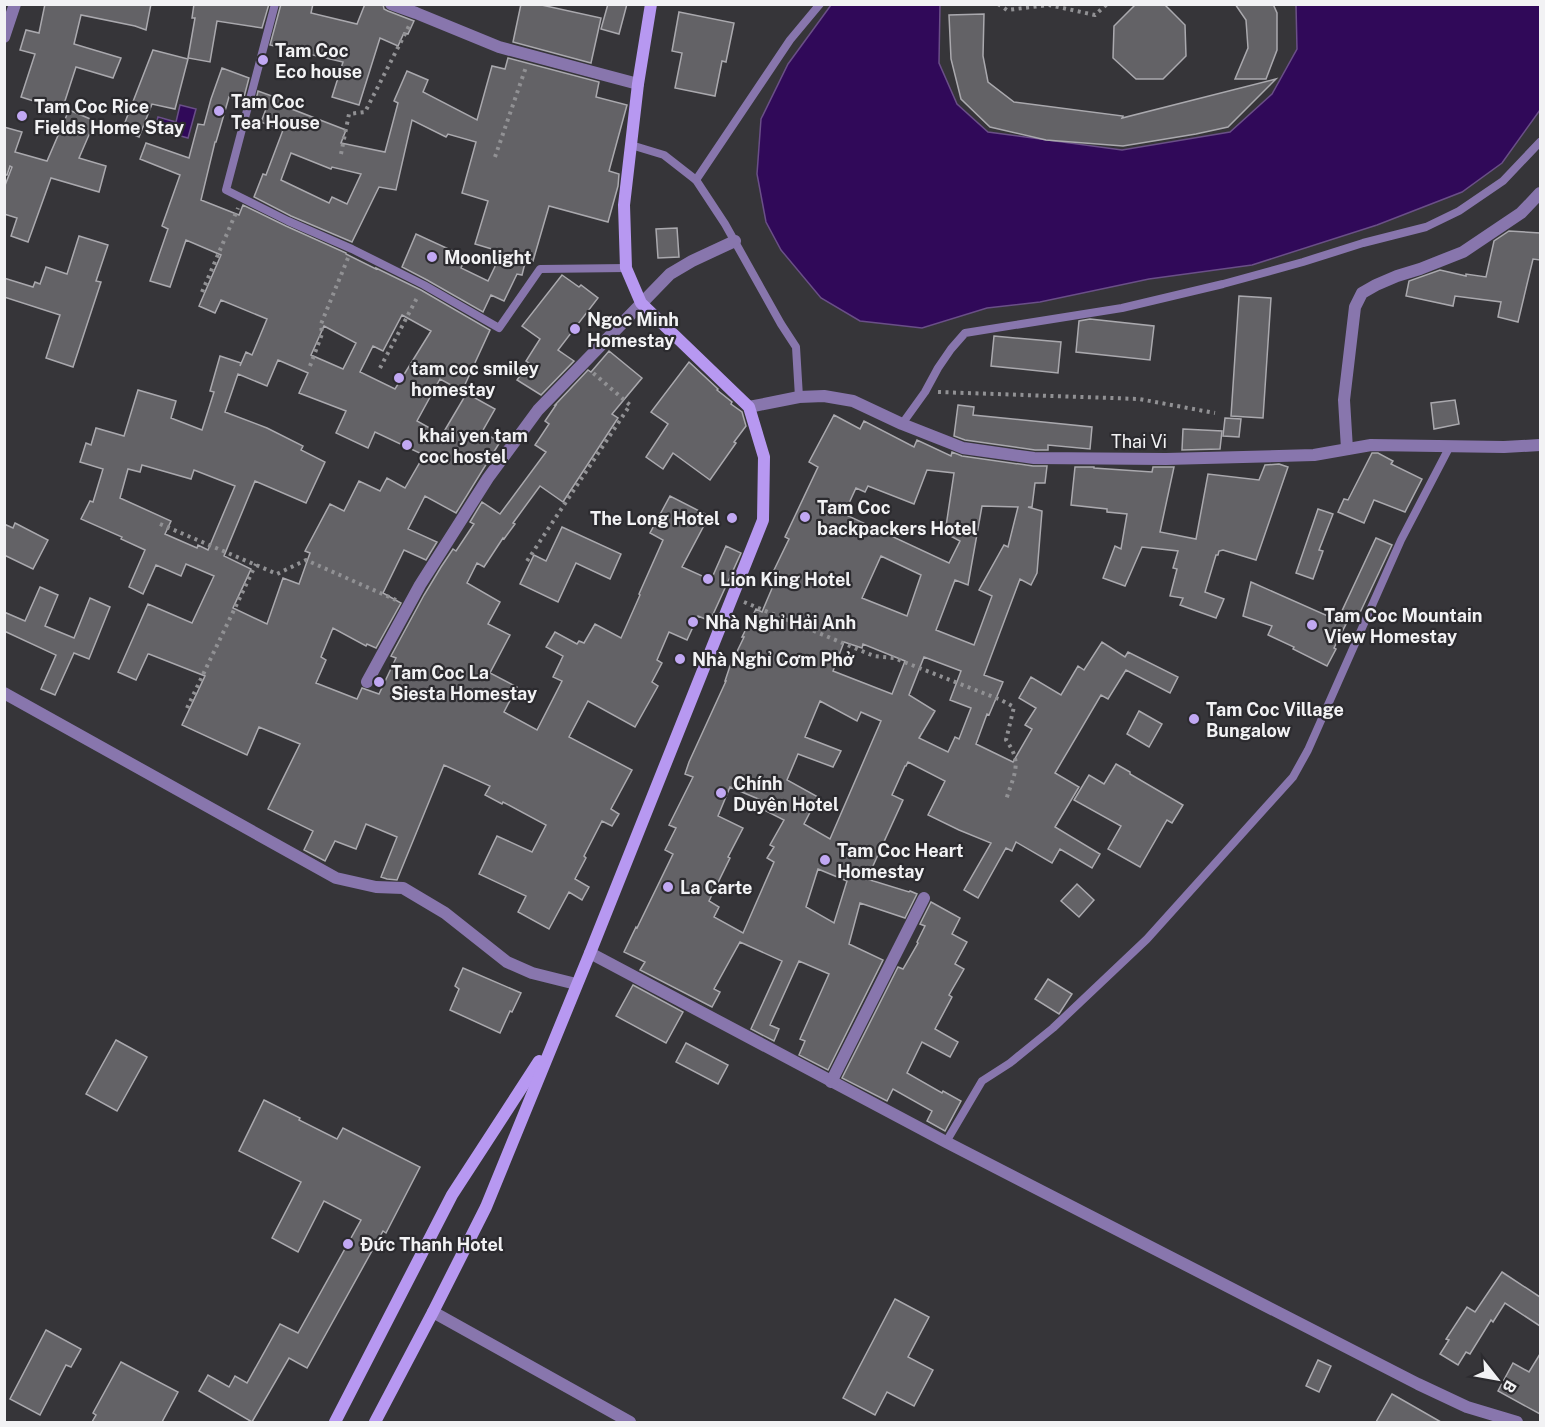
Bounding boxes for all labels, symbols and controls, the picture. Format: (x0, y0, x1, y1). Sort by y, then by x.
place label: Tam Coc Eco house (275, 40, 362, 82)
marker: Tam Coc Eco house (256, 53, 270, 67)
place label: Tam Coc Tea House (231, 91, 320, 133)
place label: Tam Coc Rice Fields Home Stay (34, 96, 184, 138)
marker: Tam Coc Tea House (212, 104, 226, 118)
marker: Tam Coc Rice Fields Home Stay (15, 109, 29, 123)
place label: Moonlight (444, 247, 531, 268)
marker: Moonlight (425, 250, 439, 264)
place label: Ngoc Minh Homestay (587, 309, 679, 351)
marker: Ngoc Minh Homestay (568, 322, 582, 336)
place label: tam coc smiley homestay (411, 358, 539, 400)
marker: tam coc smiley homestay (392, 371, 406, 385)
place label: khai yen tam coc hostel (419, 425, 528, 467)
street label: Thai Vi (1111, 431, 1167, 452)
marker: khai yen tam coc hostel (400, 438, 414, 452)
place label: Tam Coc backpackers Hotel (817, 497, 978, 539)
place label: The Long Hotel (590, 508, 720, 529)
marker: Tam Coc backpackers Hotel (798, 510, 812, 524)
marker: The Long Hotel (725, 511, 739, 525)
place label: Lion King Hotel (720, 569, 851, 590)
marker: Lion King Hotel (701, 572, 715, 586)
place label: Tam Coc Mountain View Homestay (1324, 605, 1482, 647)
place label: Nhà Nghỉ Hải Anh (705, 612, 856, 633)
marker: Nhà Nghỉ Hải Anh (686, 615, 700, 629)
marker: Tam Coc Mountain View Homestay (1305, 618, 1319, 632)
place label: Nhà Nghỉ Cơm Phở (692, 649, 855, 670)
marker: Nhà Nghỉ Cơm Phở (673, 652, 687, 666)
place label: Tam Coc La Siesta Homestay (391, 662, 537, 704)
marker: Tam Coc La Siesta Homestay (372, 675, 386, 689)
place label: Tam Coc Village Bungalow (1206, 699, 1344, 741)
marker: Tam Coc Village Bungalow (1187, 712, 1201, 726)
place label: Chính Duyên Hotel (733, 773, 839, 815)
marker: Chính Duyên Hotel (714, 786, 728, 800)
place label: Tam Coc Heart Homestay (837, 840, 964, 882)
marker: Tam Coc Heart Homestay (818, 853, 832, 867)
place label: La Carte (680, 877, 752, 898)
marker: La Carte (661, 880, 675, 894)
place label: Đức Thanh Hotel (360, 1234, 504, 1255)
marker: Đức Thanh Hotel (341, 1237, 355, 1251)
north arrow (1467, 1349, 1527, 1409)
text: B (1498, 1377, 1520, 1396)

